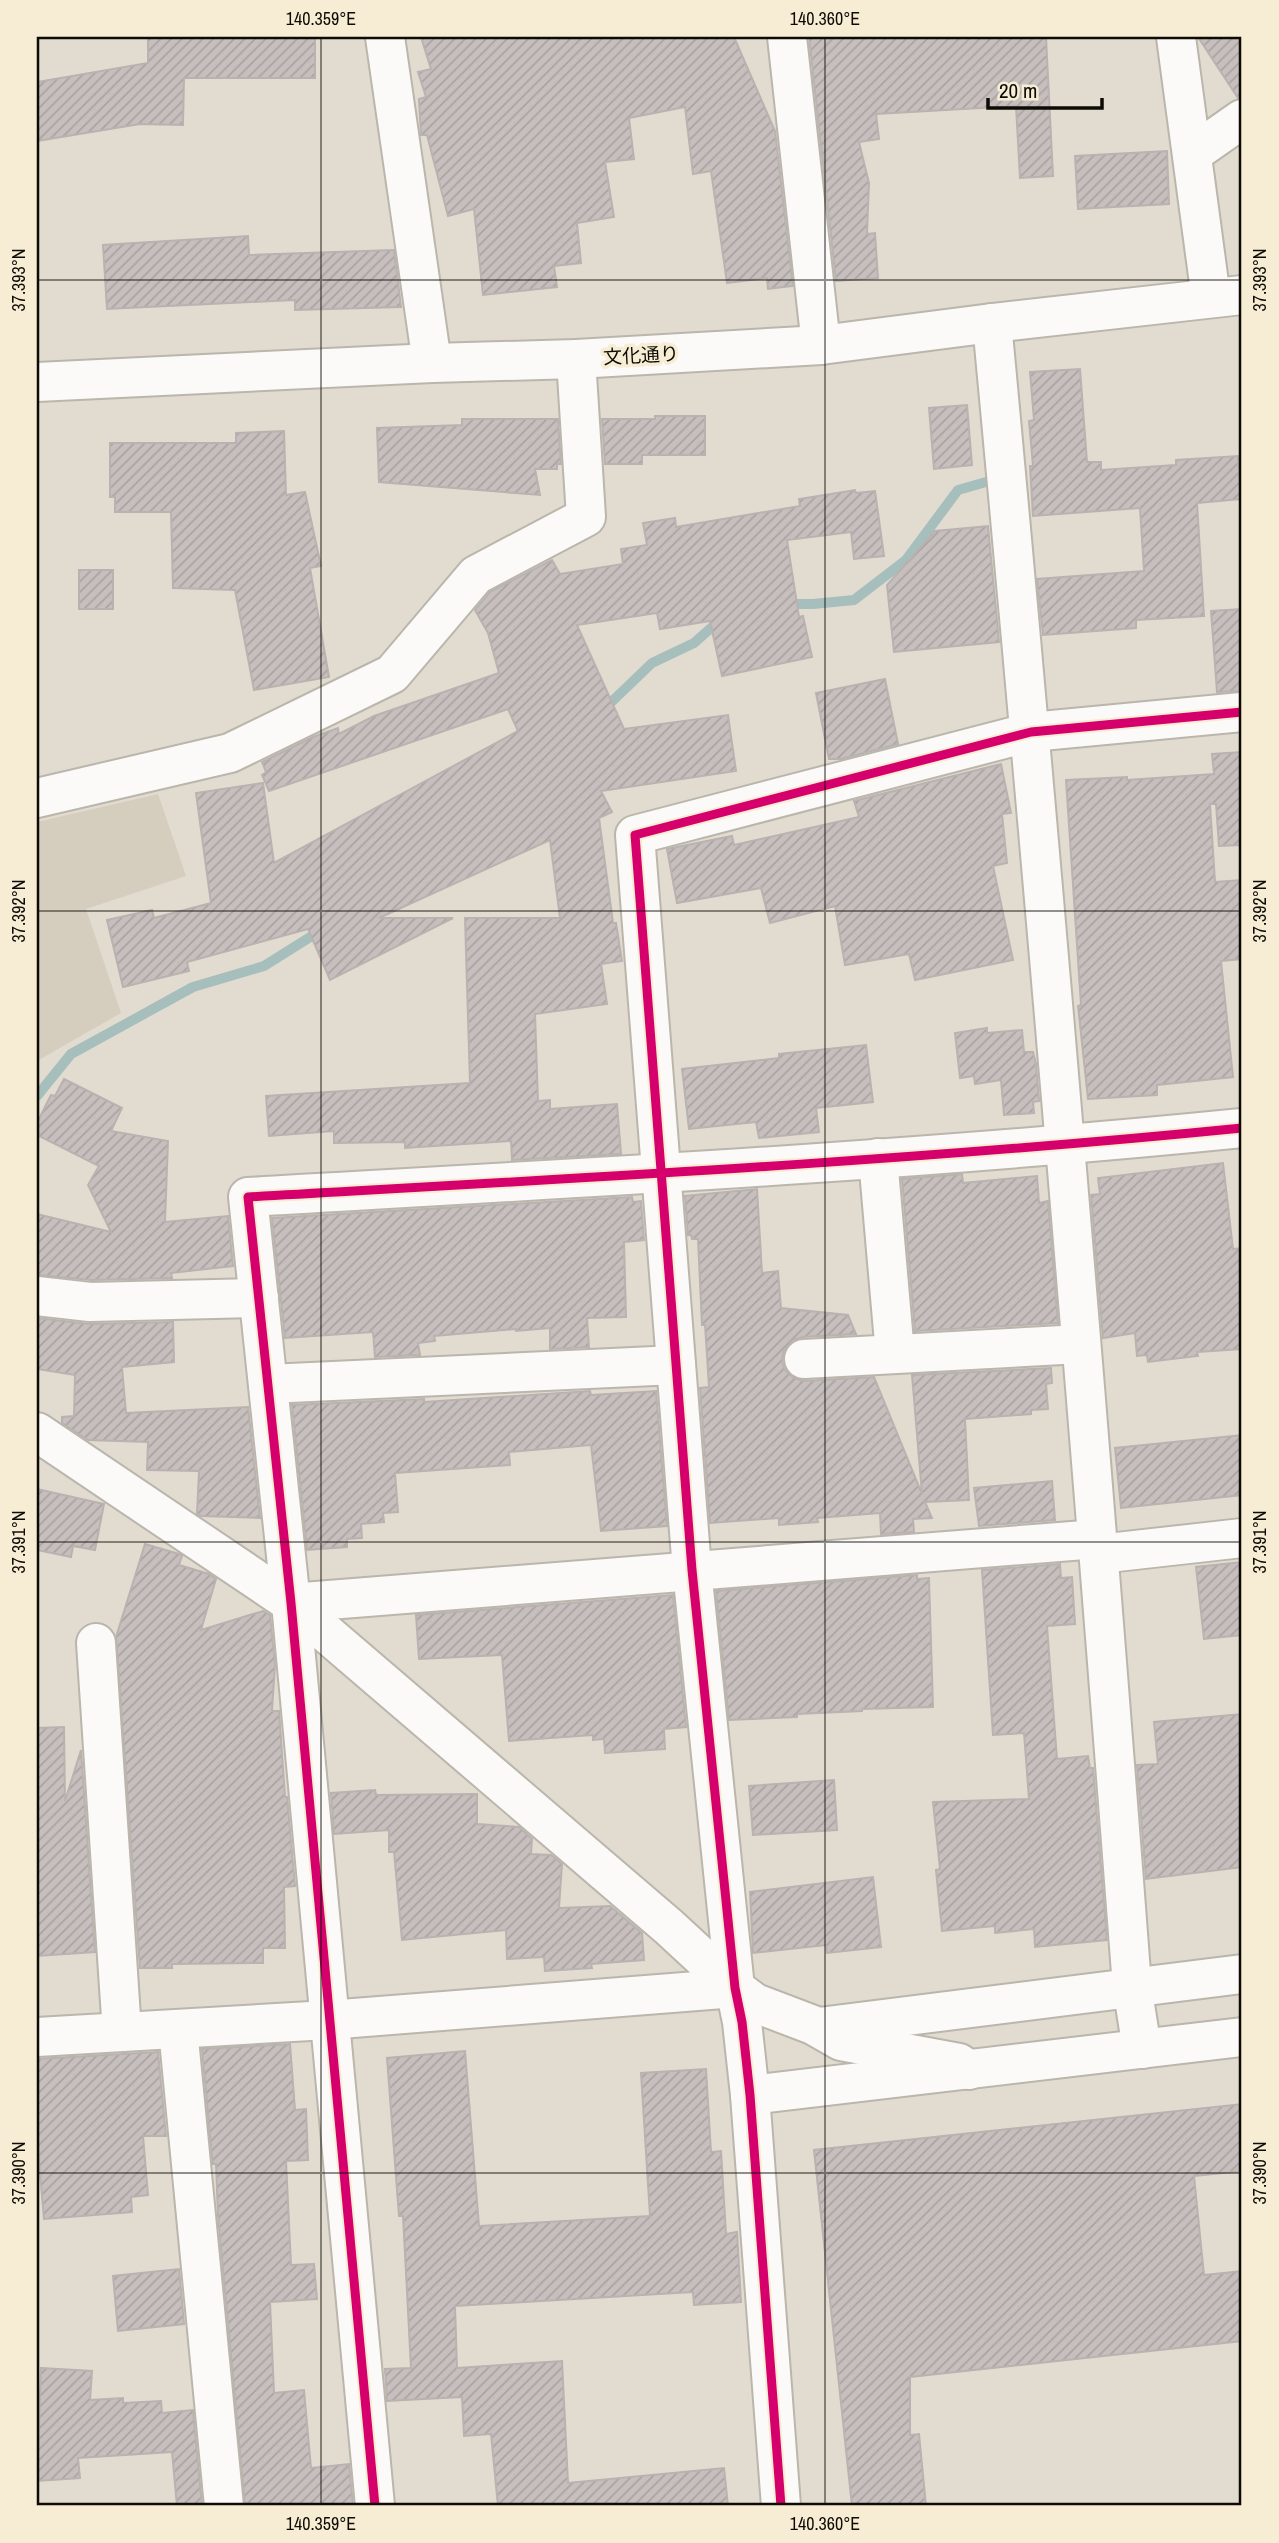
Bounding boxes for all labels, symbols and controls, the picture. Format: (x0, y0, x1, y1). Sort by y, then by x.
text: 140.359°E (286, 6, 356, 31)
text: 140.360°E (790, 6, 860, 31)
scale bar (988, 66, 1102, 110)
text: 20 m (999, 76, 1037, 105)
text: 37.393°N (6, 249, 31, 312)
text: 37.393°N (1247, 249, 1272, 312)
street label: 文化通り (602, 340, 680, 370)
text: 37.392°N (6, 880, 31, 943)
text: 37.392°N (1247, 880, 1272, 943)
text: 37.391°N (6, 1511, 31, 1574)
text: 37.391°N (1247, 1511, 1272, 1574)
text: 37.390°N (6, 2142, 31, 2205)
text: 37.390°N (1247, 2142, 1272, 2205)
text: 140.359°E (286, 2511, 356, 2536)
text: 140.360°E (790, 2511, 860, 2536)

